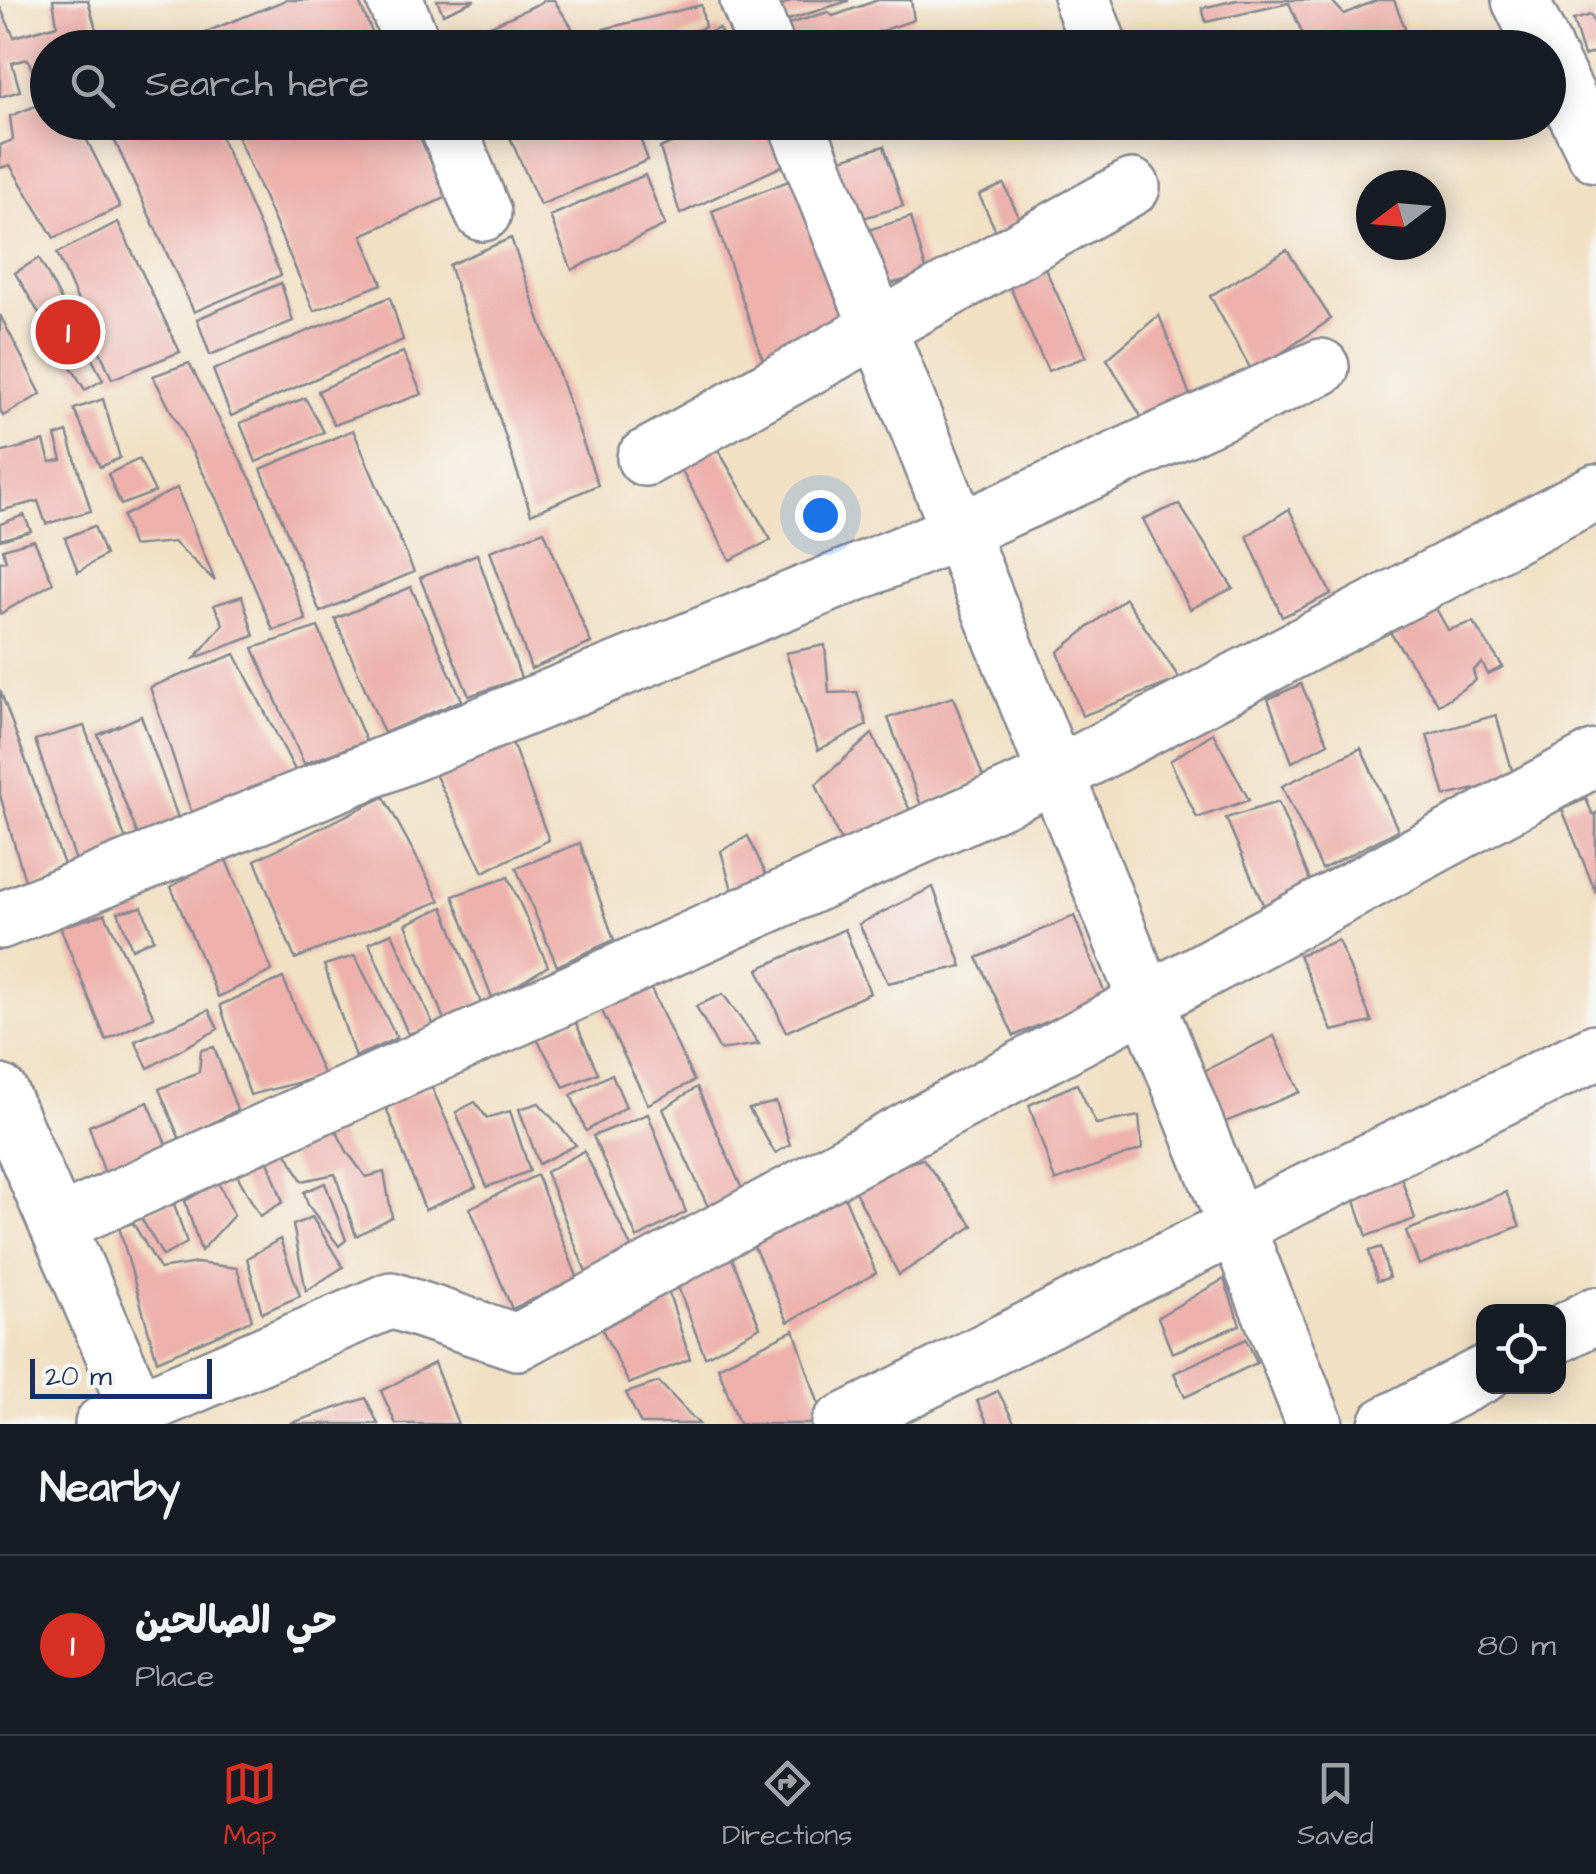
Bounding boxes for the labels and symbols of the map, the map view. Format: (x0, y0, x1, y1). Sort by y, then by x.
north arrow (1356, 170, 1446, 260)
pin: 1 (36, 294, 100, 370)
your location (795, 490, 846, 541)
scale bar (30, 1354, 212, 1398)

